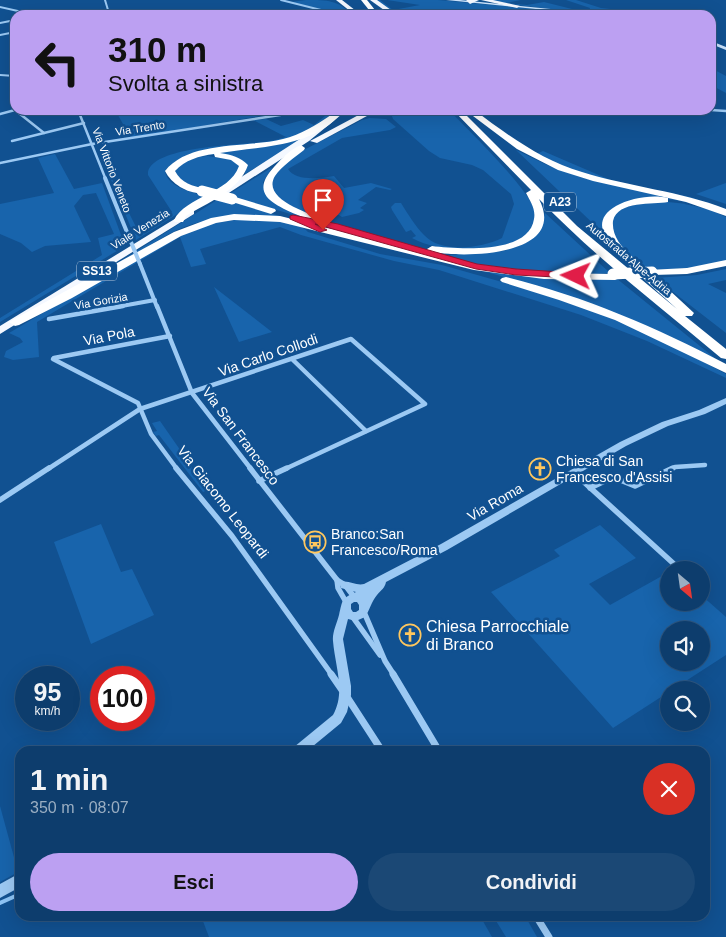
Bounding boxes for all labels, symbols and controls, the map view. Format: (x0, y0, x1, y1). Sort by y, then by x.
icon: left (25, 30, 90, 95)
text: 310 m (108, 30, 207, 69)
text: Svolta a sinistra (108, 71, 263, 96)
street label: Via Trento (114, 118, 166, 138)
street label: Via Vittorio Veneto (90, 126, 134, 214)
pin (302, 179, 344, 230)
icon: arrive (309, 186, 337, 214)
road number: A23 (544, 192, 576, 212)
street label: Viale Venezia (109, 206, 172, 252)
street label: Autostrada Alpe-Adria (584, 219, 675, 298)
position arrow (549, 249, 601, 301)
road number: SS13 (77, 262, 117, 280)
street label: Via Gorizia (74, 290, 129, 312)
street label: Via Pola (82, 323, 136, 349)
street label: Via Carlo Collodi (216, 331, 320, 379)
street label: Via San Francesco (199, 384, 283, 488)
street label: Via Giacomo Leopardi (174, 443, 272, 561)
place label: Chiesa di San Francesco d'Assisi (556, 453, 672, 485)
church icon: Chiesa di San Francesco d'Assisi (528, 457, 552, 481)
street label: Via Roma (464, 480, 526, 524)
place label: Branco:San Francesco/Roma (331, 526, 438, 558)
bus stop icon: Branco:San Francesco/Roma (303, 530, 327, 554)
north arrow (660, 561, 710, 611)
map controls (660, 561, 710, 731)
place label: Chiesa Parrocchiale di Branco (426, 618, 569, 653)
button: sound (660, 621, 710, 671)
church icon: Chiesa Parrocchiale di Branco (398, 623, 422, 647)
speed limit sign: 100 (90, 666, 155, 731)
text: 95 (34, 678, 61, 706)
button: search (660, 681, 710, 731)
text: km/h (34, 704, 61, 718)
text: 1 min (30, 763, 108, 796)
button: close (643, 763, 695, 815)
text: 350 m · 08:07 (30, 799, 129, 816)
button: Esci (30, 853, 358, 911)
button: Condividi (368, 853, 695, 911)

